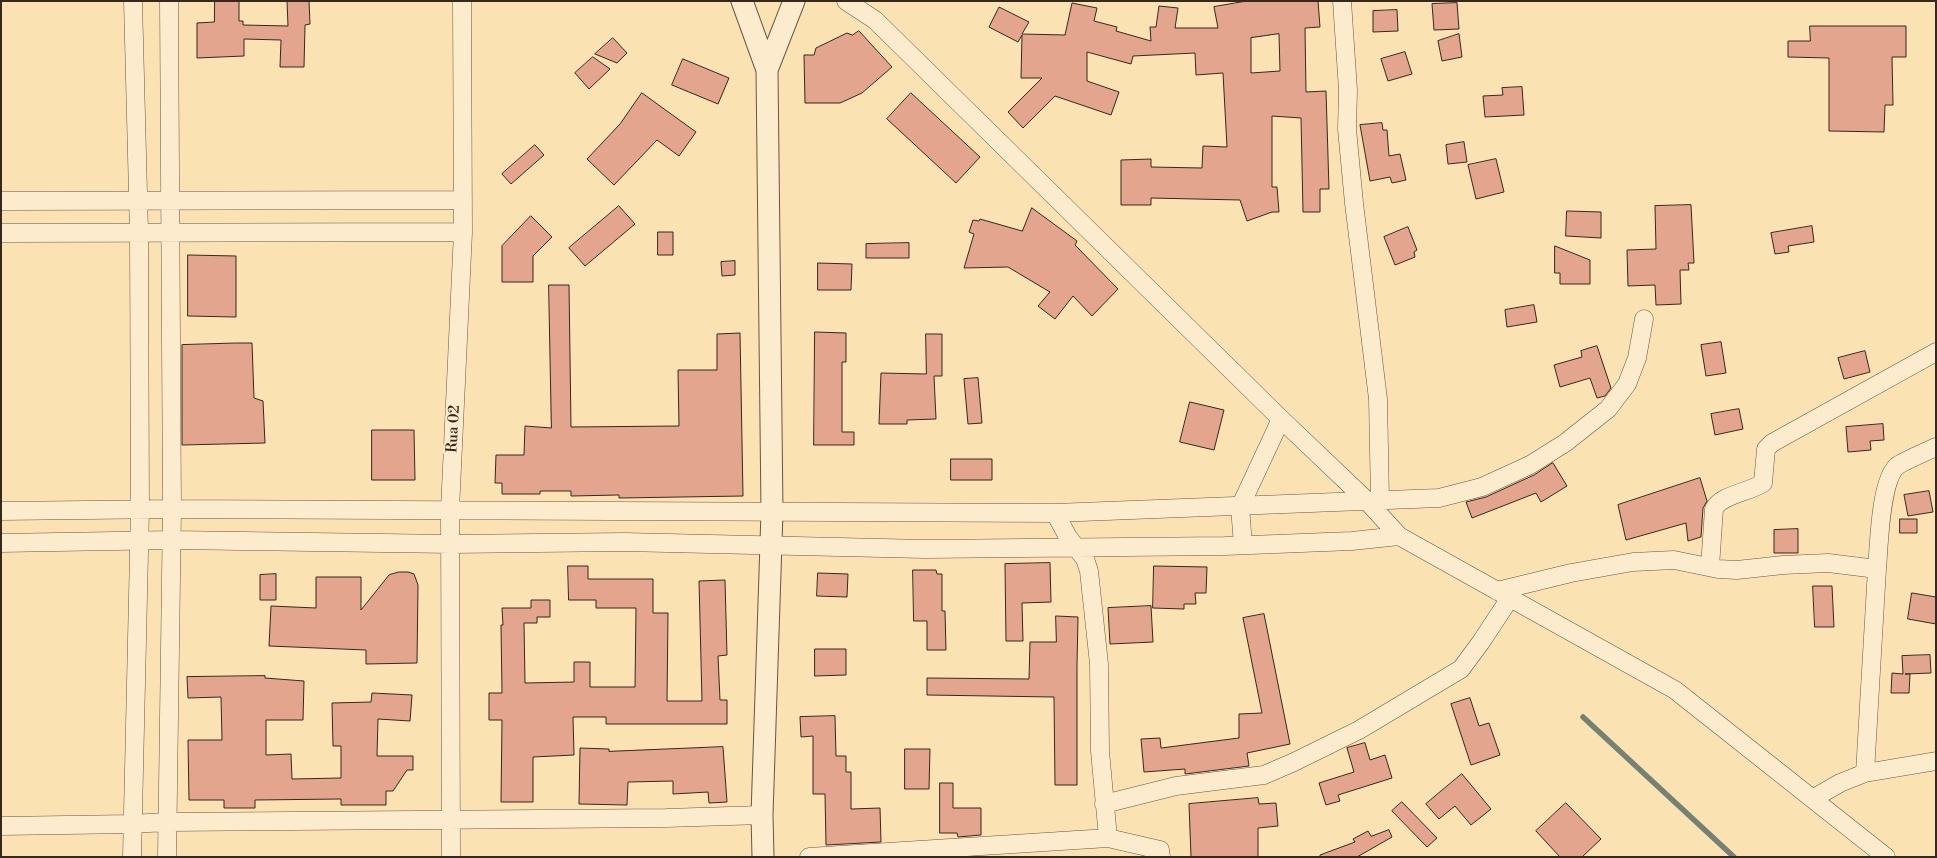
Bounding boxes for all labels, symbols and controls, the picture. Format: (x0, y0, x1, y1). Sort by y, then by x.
street label: Rua 02 (444, 405, 464, 453)

